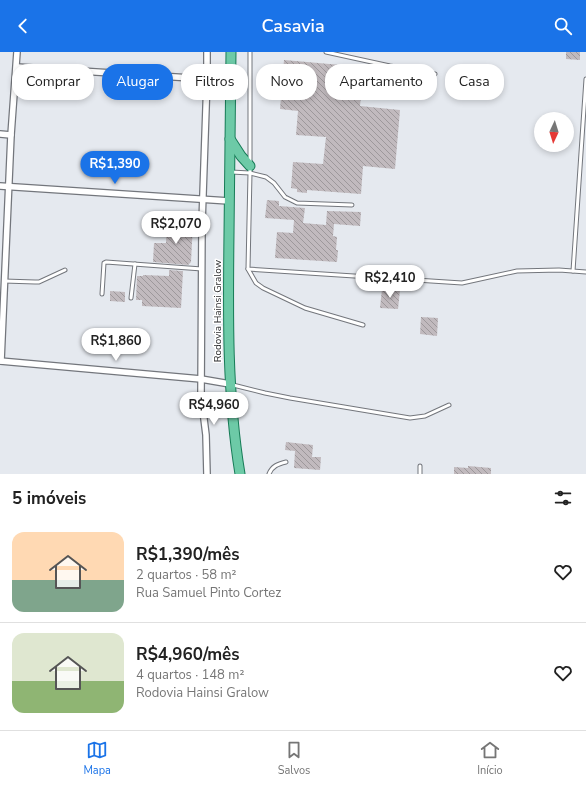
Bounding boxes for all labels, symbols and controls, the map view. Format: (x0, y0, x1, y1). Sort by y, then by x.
text: Casavia (261, 14, 325, 38)
icon: back (12, 15, 34, 37)
icon: search (552, 15, 574, 37)
chip: Comprar (12, 64, 94, 100)
chip: Alugar (102, 64, 173, 100)
chip: Filtros (181, 64, 248, 100)
chip: Novo (256, 64, 317, 100)
chip: Apartamento (325, 64, 437, 100)
chip: Casa (445, 64, 504, 100)
north arrow (534, 112, 574, 152)
map controls (534, 112, 574, 152)
pin: R$1,390 (78, 151, 152, 185)
text: R$1,390 (89, 155, 141, 173)
pin: R$2,070 (139, 211, 213, 245)
text: R$2,070 (150, 215, 202, 233)
street label: Rodovia Hainsi Gralow (211, 259, 225, 362)
pin: R$2,410 (353, 265, 427, 299)
text: R$2,410 (364, 269, 416, 287)
pin: R$1,860 (79, 328, 153, 362)
text: R$1,860 (90, 332, 142, 350)
pin: R$4,960 (177, 392, 251, 426)
text: R$4,960 (188, 396, 240, 414)
text: 5 imóveis (12, 487, 86, 510)
icon: filters (552, 487, 574, 509)
text: R$1,390/mês (136, 543, 240, 566)
icon: home (44, 548, 92, 596)
icon: heart (552, 561, 574, 583)
text: 2 quartos · 58 m² (136, 566, 237, 584)
text: Rua Samuel Pinto Cortez (136, 584, 281, 602)
text: R$4,960/mês (136, 643, 240, 666)
icon: home (44, 649, 92, 697)
icon: heart (552, 662, 574, 684)
text: 4 quartos · 148 m² (136, 666, 244, 684)
text: Rodovia Hainsi Gralow (136, 684, 269, 702)
tab: Mapa (83, 739, 111, 778)
tab: Salvos (278, 739, 310, 778)
tab: Início (477, 739, 503, 778)

